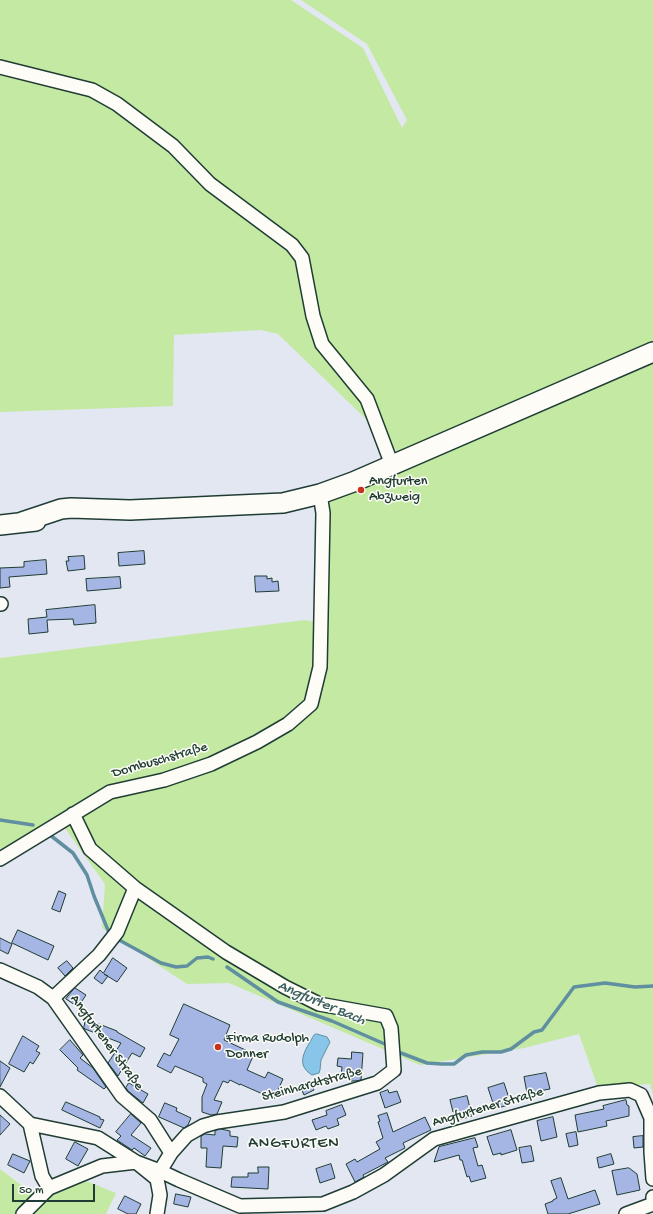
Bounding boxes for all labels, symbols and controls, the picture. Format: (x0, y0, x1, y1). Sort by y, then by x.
place label: Angfurten Abzweig (369, 474, 427, 506)
marker: Angfurten Abzweig (356, 485, 366, 495)
street label: Dornbuschstraße (110, 739, 210, 783)
water label: Angfurter Bach (275, 977, 367, 1031)
street label: Angfurtener Straße (66, 992, 146, 1094)
place label: Firma Rudolph Donner (226, 1031, 309, 1064)
marker: Firma Rudolph Donner (213, 1042, 223, 1052)
street label: Steinhardtstraße (260, 1064, 364, 1106)
street label: Angfurtener Straße (431, 1084, 545, 1132)
district label: ANGFURTEN (248, 1135, 340, 1155)
scale bar (14, 1176, 97, 1202)
text: 50 m (19, 1184, 44, 1198)

